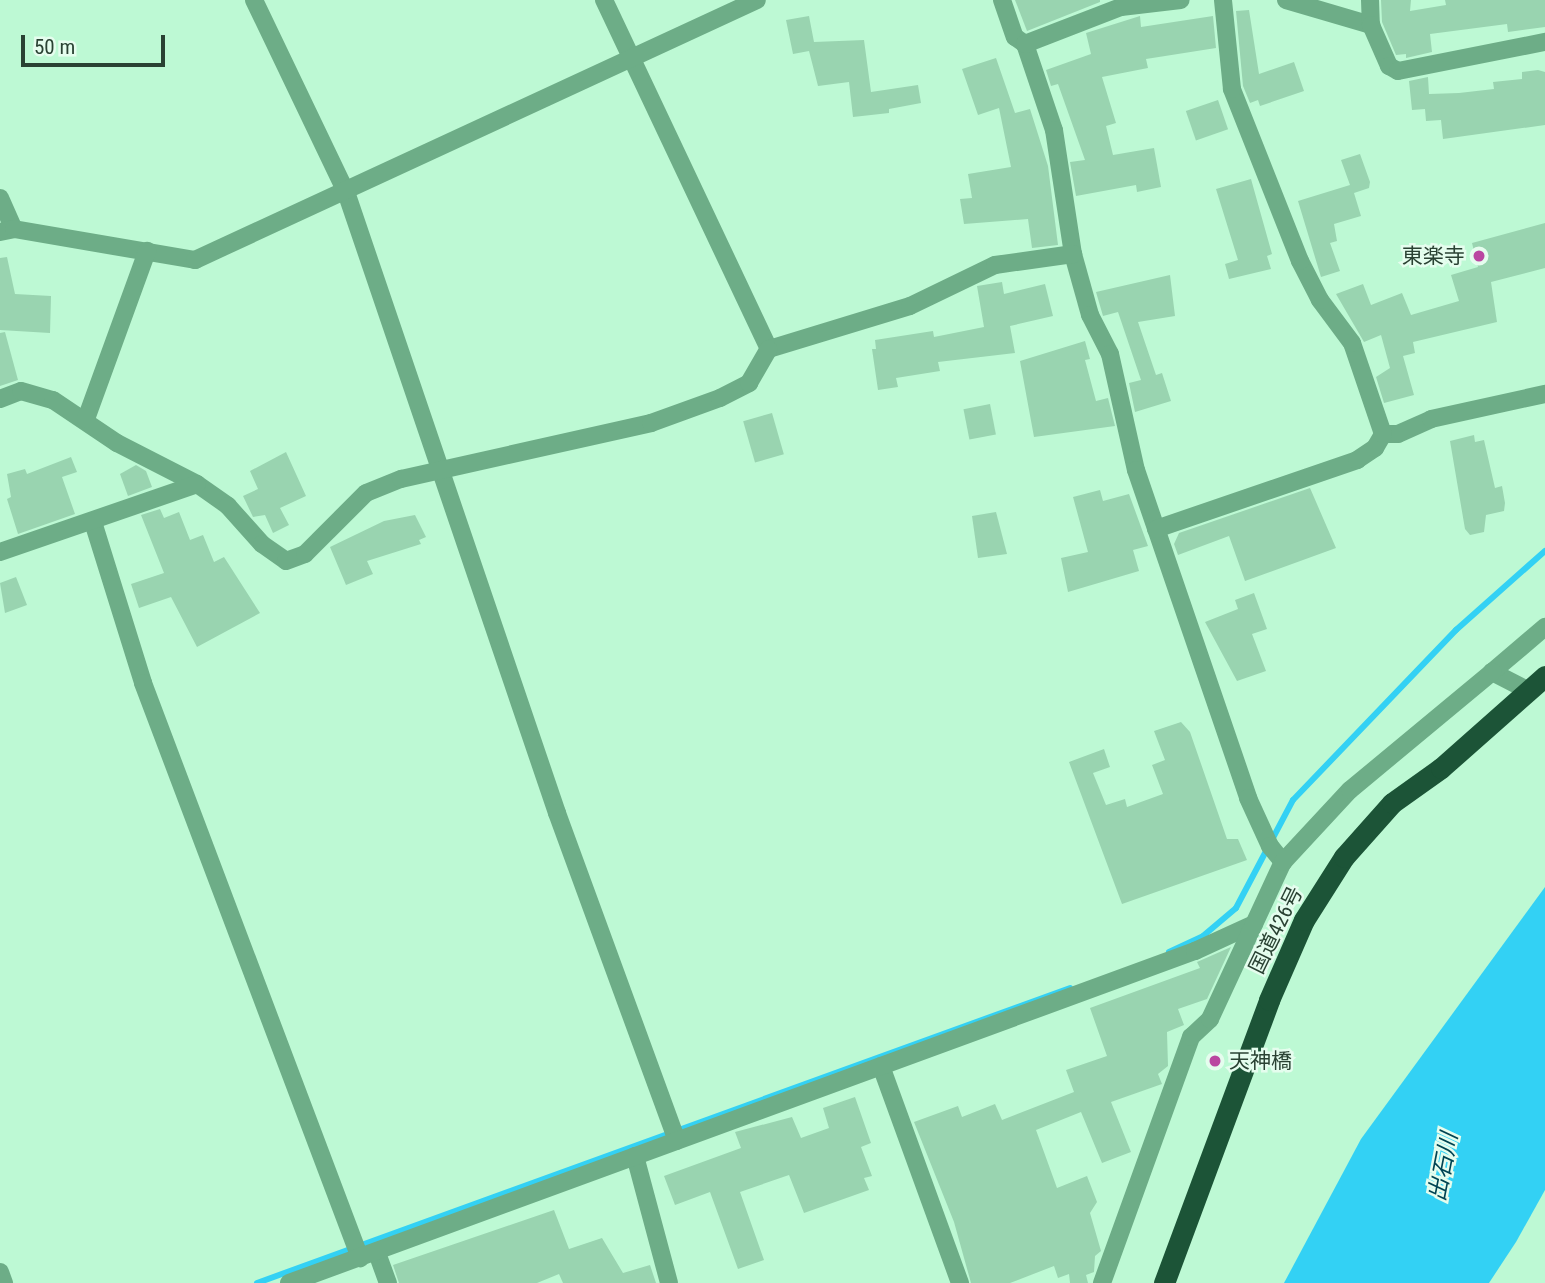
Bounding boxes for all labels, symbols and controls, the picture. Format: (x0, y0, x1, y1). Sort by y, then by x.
scale bar (24, 21, 168, 65)
text: 50 m (34, 35, 75, 59)
place label: 東楽寺 (1402, 243, 1465, 269)
marker: 東楽寺 (1471, 248, 1487, 264)
street label: 国道426号 (1244, 882, 1308, 978)
place label: 天神橋 (1229, 1048, 1292, 1074)
marker: 天神橋 (1207, 1053, 1223, 1069)
water label: 出石川 (1424, 1131, 1464, 1203)

